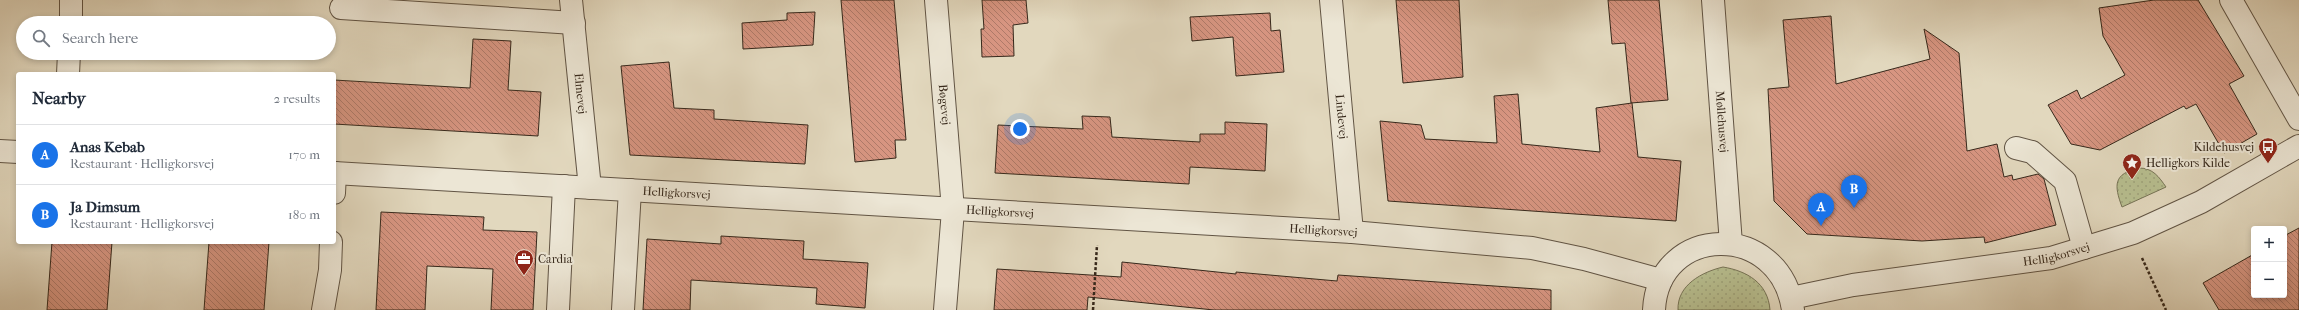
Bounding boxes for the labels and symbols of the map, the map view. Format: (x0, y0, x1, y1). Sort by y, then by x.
street label: Elmevej (571, 72, 589, 115)
street label: Bøgevej (936, 84, 953, 126)
street label: Møllehusvej (1713, 90, 1731, 153)
street label: Lindevej (1333, 94, 1351, 139)
your location (1010, 119, 1030, 139)
bus stop icon: Kildehusvej (2257, 136, 2279, 164)
place label: Kildehusvej (2194, 140, 2254, 154)
place icon: Helligkors Kilde (2121, 152, 2143, 180)
place label: Helligkors Kilde (2146, 156, 2230, 170)
pin: B (1841, 175, 1867, 208)
street label: Helligkorsvej (642, 184, 711, 202)
pin: A (1808, 193, 1834, 226)
street label: Helligkorsvej (965, 203, 1034, 221)
street label: Helligkorsvej (1289, 221, 1358, 239)
street label: Helligkorsvej (2022, 240, 2091, 269)
office icon: Cardia (513, 248, 535, 276)
place label: Cardia (538, 252, 573, 266)

